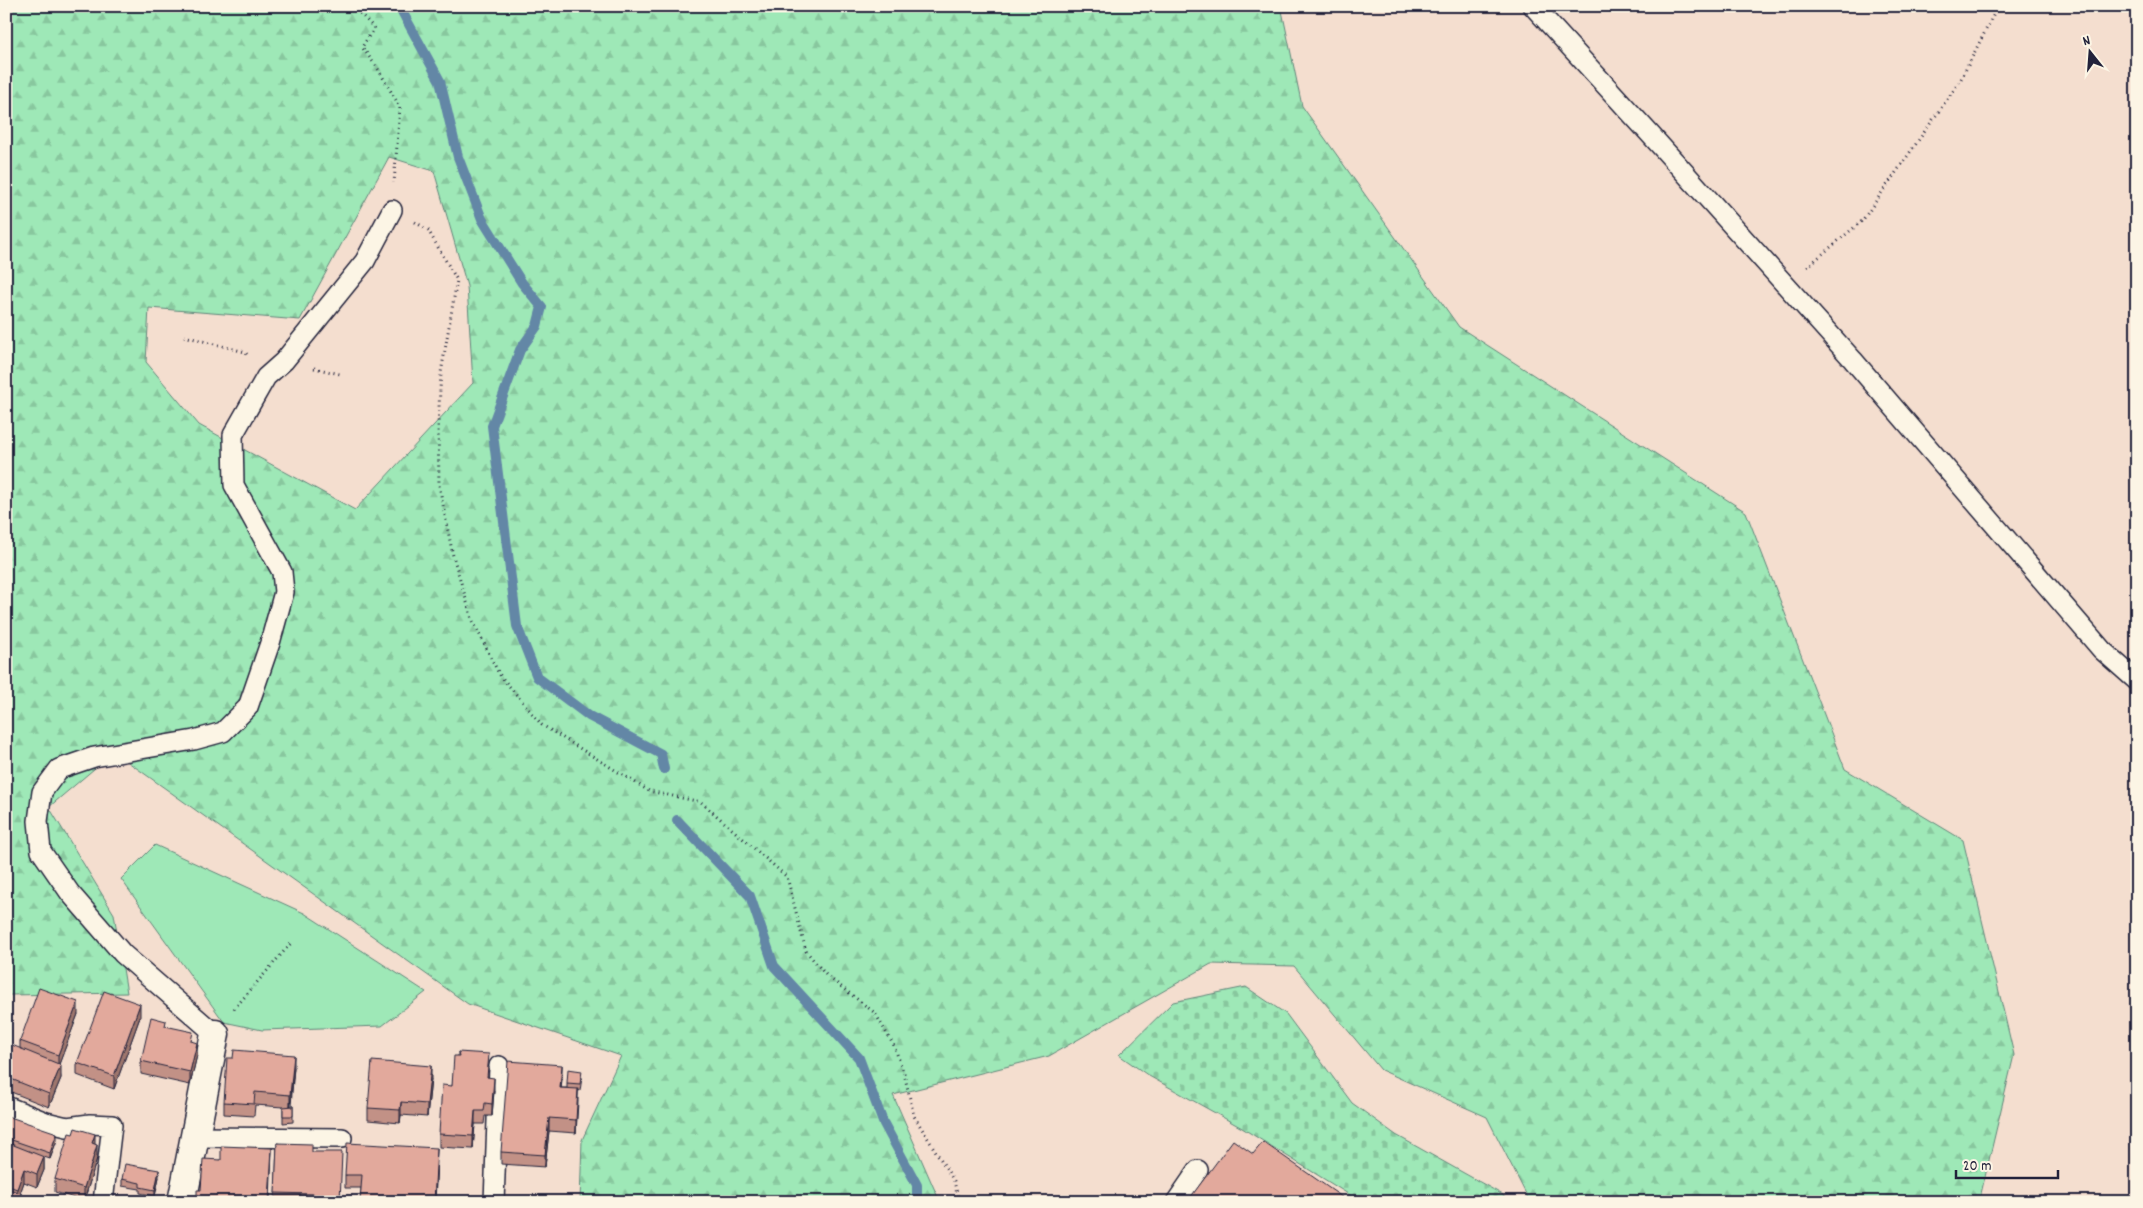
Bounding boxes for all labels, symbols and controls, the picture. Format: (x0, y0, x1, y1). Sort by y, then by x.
north arrow (2066, 28, 2116, 78)
text: N (2081, 31, 2093, 52)
scale bar (1956, 1148, 2058, 1180)
text: 20 m (1963, 1156, 1991, 1178)

